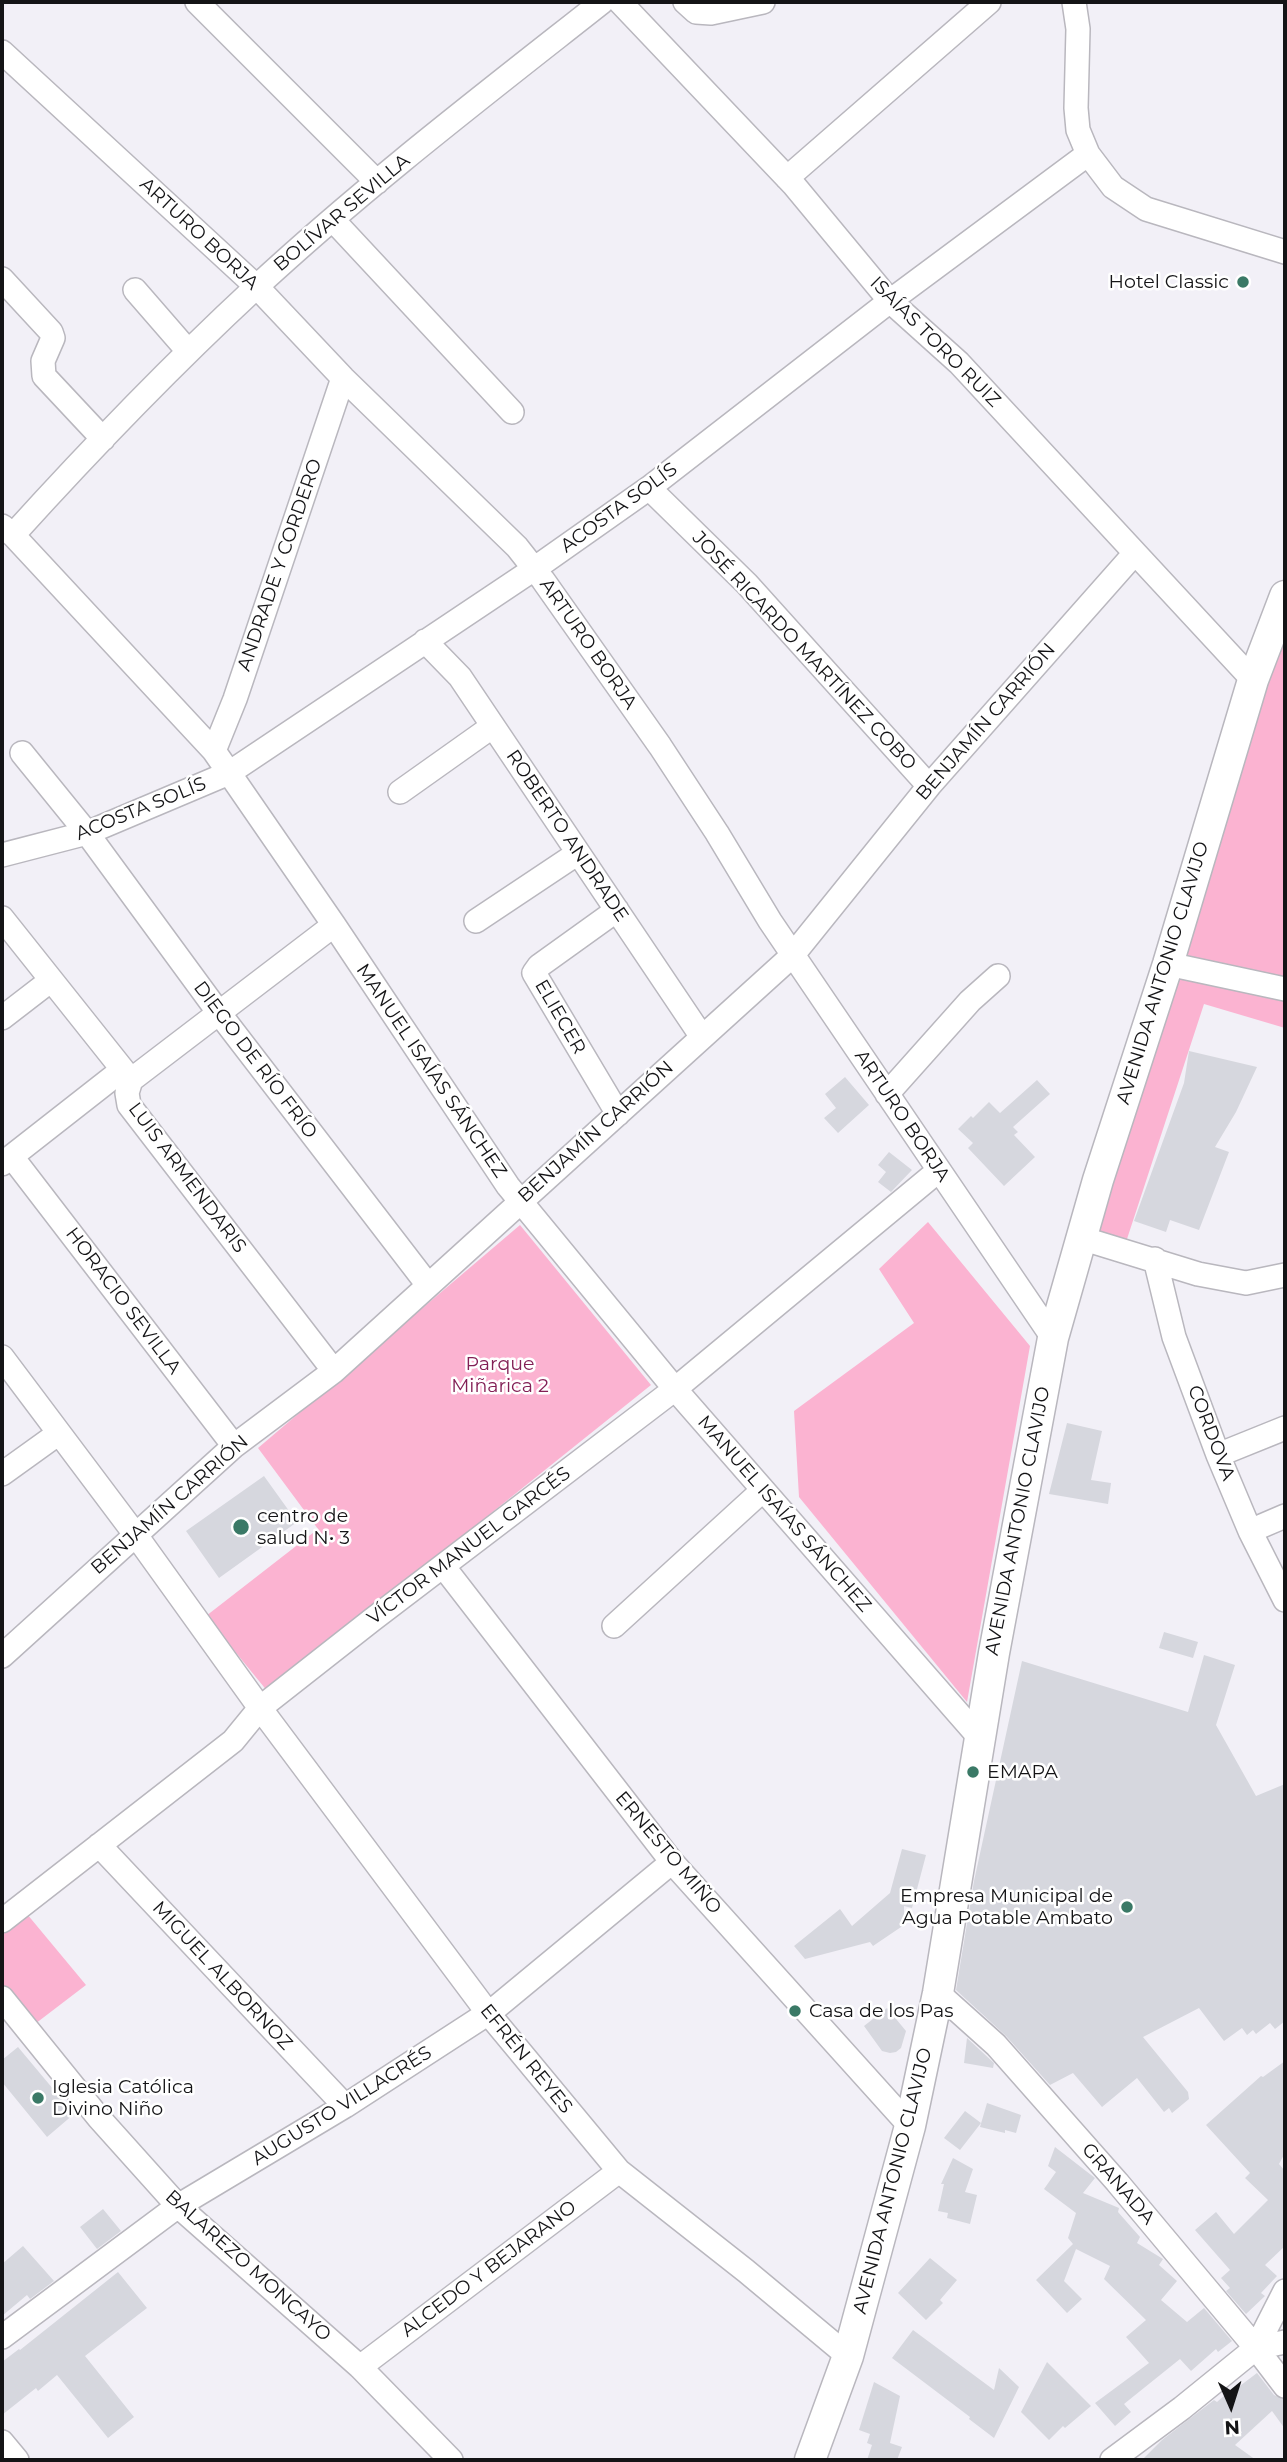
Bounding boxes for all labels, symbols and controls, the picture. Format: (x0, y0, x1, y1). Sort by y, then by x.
street label: BOLÍVAR SEVILLA (269, 149, 415, 277)
street label: ARTURO BORJA (135, 173, 263, 295)
place label: Hotel Classic (1109, 271, 1229, 293)
street label: ISAÍAS TORO RUIZ (865, 272, 1005, 412)
marker: Hotel Classic (1235, 274, 1251, 290)
street label: ANDRADE Y CORDERO (233, 456, 327, 674)
street label: ACOSTA SOLÍS (556, 458, 682, 558)
street label: JOSÉ RICARDO MARTÍNEZ COBO (687, 527, 921, 775)
street label: ARTURO BORJA (534, 574, 642, 714)
street label: BENJAMÍN CARRIÓN (911, 639, 1061, 805)
street label: ROBERTO ANDRADE (501, 746, 633, 926)
street label: ACOSTA SOLÍS (72, 772, 210, 846)
street label: AVENIDA ANTONIO CLAVIJO (1112, 839, 1214, 1107)
street label: MANUEL ISAÍAS SÁNCHEZ (351, 960, 511, 1182)
street label: ELIECER (530, 976, 590, 1058)
street label: DIEGO DE RÍO FRÍO (188, 977, 322, 1143)
street label: ARTURO BORJA (849, 1046, 955, 1186)
street label: BENJAMÍN CARRIÓN (514, 1056, 678, 1208)
street label: LUIS ARMENDARIS (123, 1098, 251, 1258)
street label: HORACIO SEVILLA (60, 1223, 186, 1379)
park label: Parque Miñarica 2 (451, 1353, 549, 1397)
street label: CORDOVA (1182, 1382, 1240, 1484)
street label: AVENIDA ANTONIO CLAVIJO (981, 1385, 1055, 1657)
street label: MANUEL ISAÍAS SÁNCHEZ (692, 1411, 876, 1617)
street label: BENJAMÍN CARRIÓN (87, 1430, 253, 1580)
street label: VÍCTOR MANUEL GARCÉS (363, 1462, 575, 1630)
place label: centro de salud N• 3 (257, 1505, 350, 1549)
marker: centro de salud N• 3 (231, 1517, 251, 1537)
place label: EMAPA (987, 1761, 1058, 1783)
marker: EMAPA (965, 1764, 981, 1780)
street label: ERNESTO MIÑO (610, 1787, 726, 1919)
place label: Empresa Municipal de Agua Potable Ambato (900, 1885, 1113, 1929)
street label: MIGUEL ALBORNOZ (147, 1897, 297, 2055)
marker: Empresa Municipal de Agua Potable Ambato (1119, 1899, 1135, 1915)
street label: EFRÉN REYES (475, 2000, 577, 2118)
place label: Casa de los Pas (809, 2000, 953, 2022)
marker: Casa de los Pas (787, 2003, 803, 2019)
street label: AUGUSTO VILLACRÉS (248, 2041, 436, 2171)
street label: AVENIDA ANTONIO CLAVIJO (849, 2046, 937, 2316)
place label: Iglesia Católica Divino Niño (52, 2076, 194, 2120)
marker: Iglesia Católica Divino Niño (30, 2090, 46, 2106)
street label: GRANADA (1077, 2139, 1159, 2229)
street label: BALAREZO MONCAYO (160, 2186, 336, 2346)
street label: ALCEDO Y BEJARANO (397, 2196, 581, 2342)
north arrow (1196, 2371, 1266, 2441)
text: N (1224, 2416, 1240, 2439)

